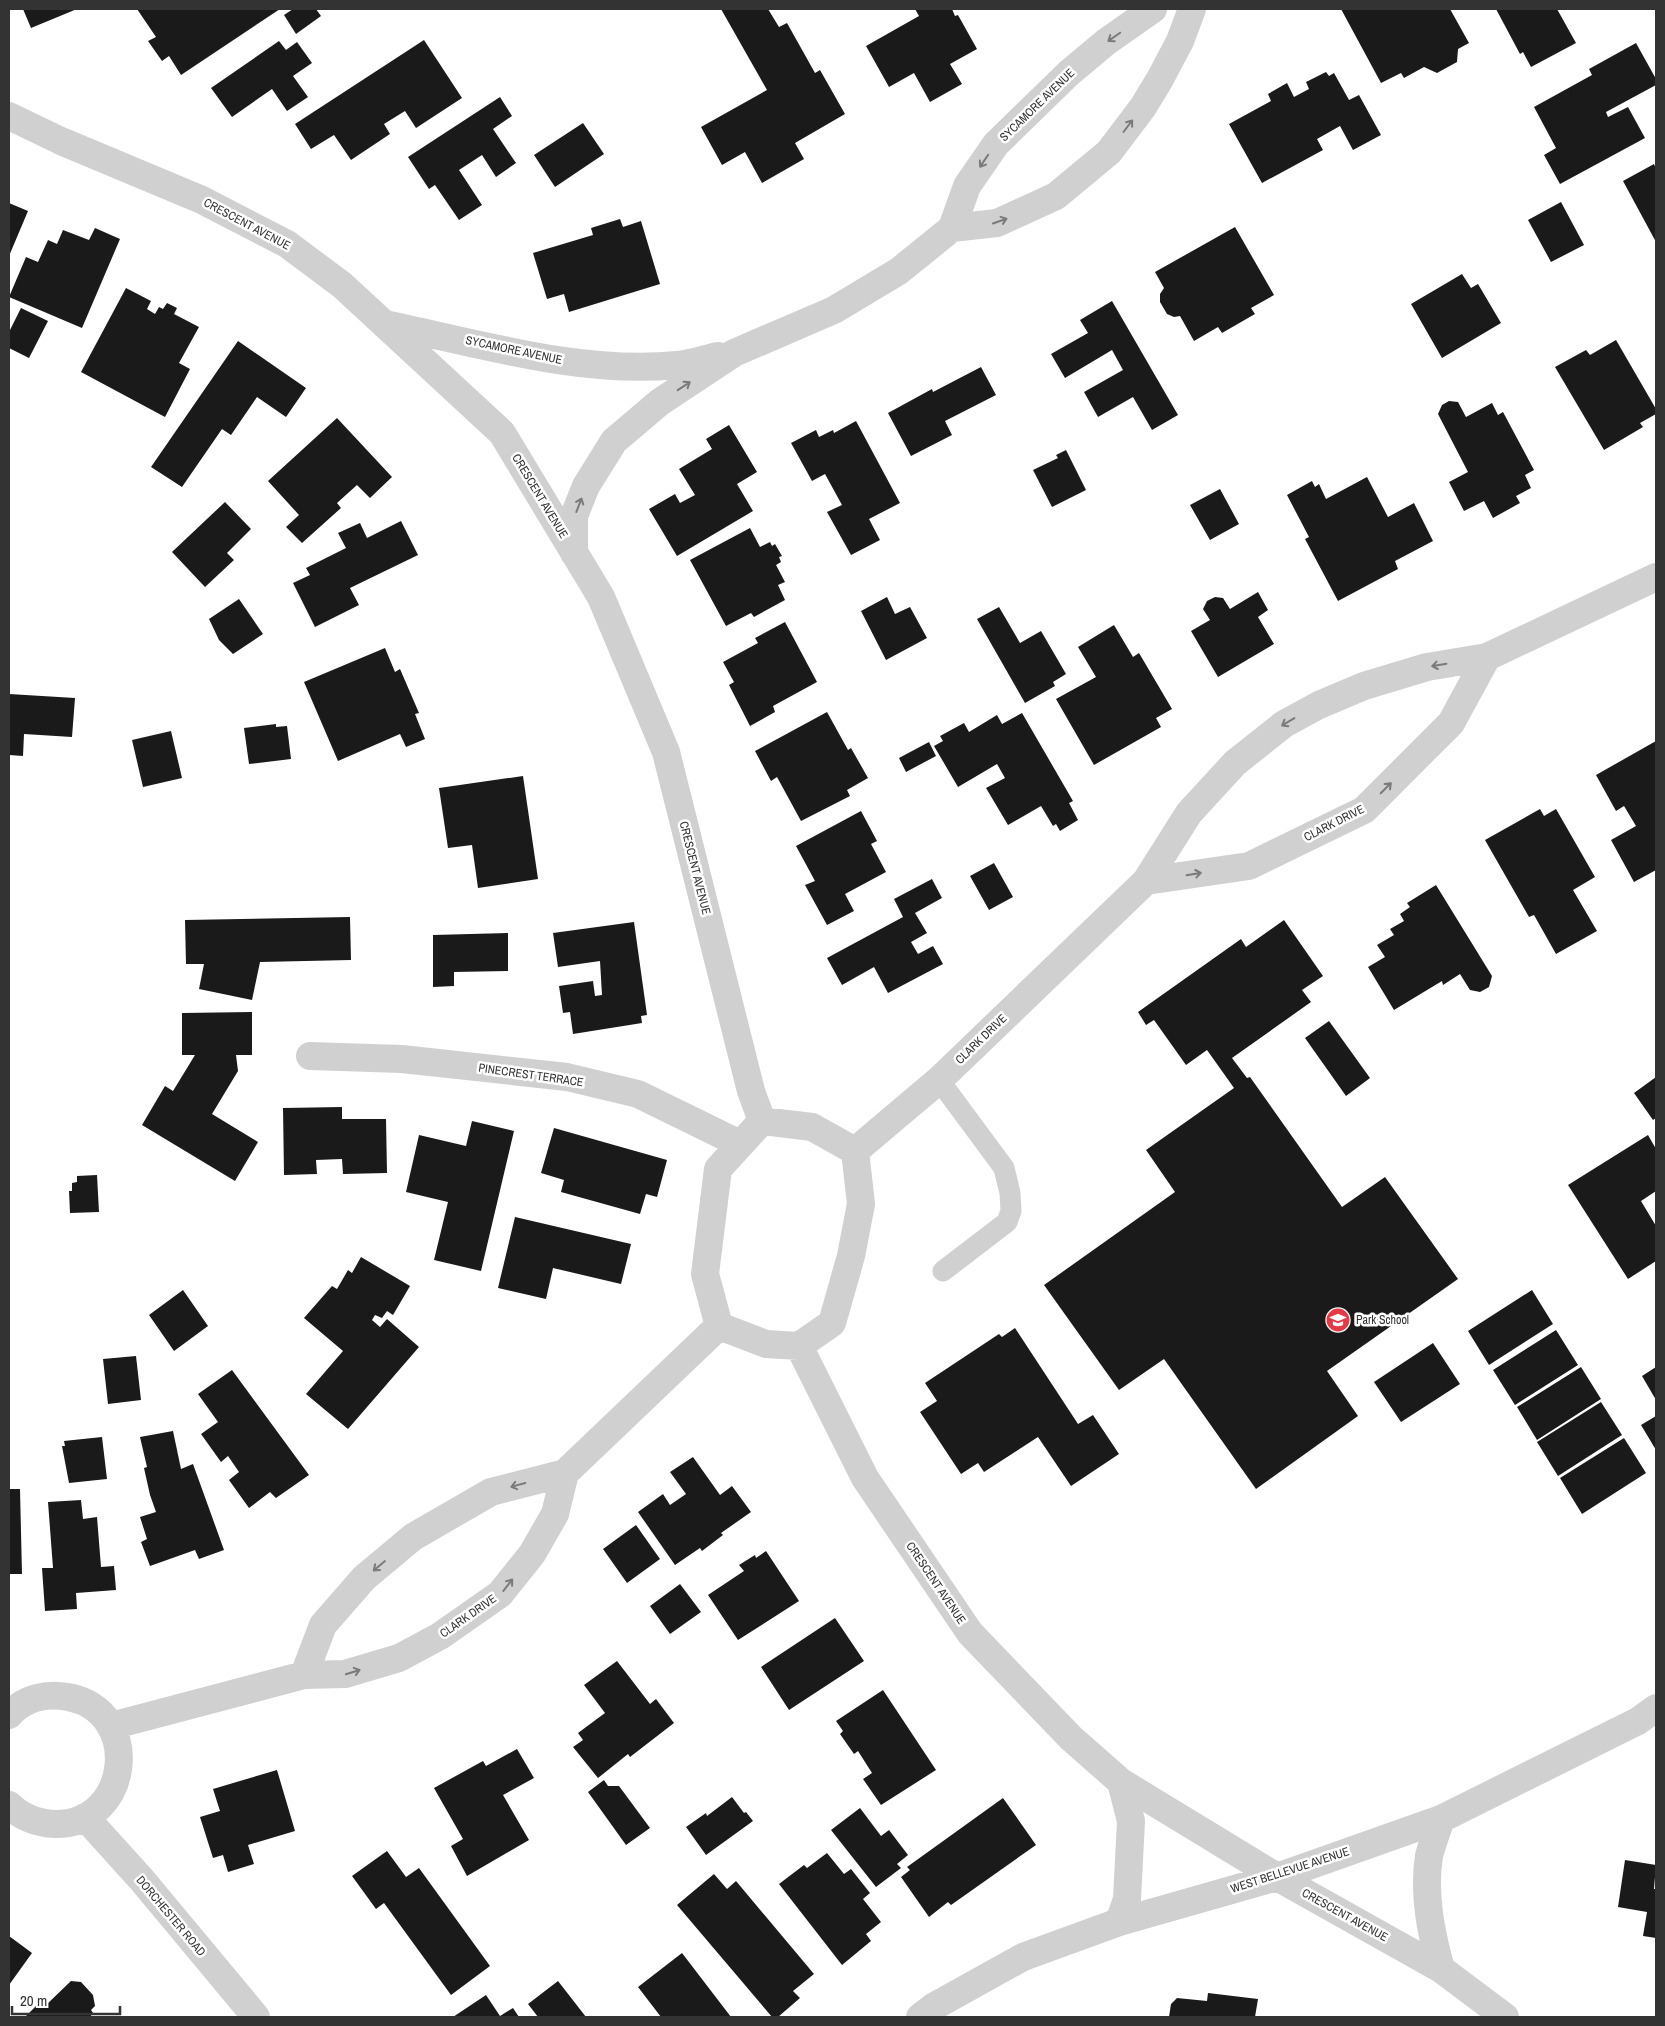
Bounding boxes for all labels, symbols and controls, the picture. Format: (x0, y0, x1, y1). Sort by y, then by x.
one-way arrow (1107, 32, 1121, 42)
street label: SYCAMORE AVENUE (996, 65, 1078, 145)
one-way arrow (1123, 120, 1134, 133)
one-way arrow (979, 154, 989, 168)
street label: CRESCENT AVENUE (201, 194, 293, 254)
one-way arrow (992, 216, 1007, 225)
street label: SYCAMORE AVENUE (464, 332, 564, 368)
one-way arrow (677, 381, 691, 391)
street label: CRESCENT AVENUE (508, 451, 572, 541)
one-way arrow (575, 498, 584, 513)
one-way arrow (1431, 660, 1447, 670)
one-way arrow (1281, 718, 1295, 728)
one-way arrow (1380, 781, 1392, 794)
street label: CLARK DRIVE (1301, 801, 1367, 845)
street label: CRESCENT AVENUE (676, 820, 714, 916)
one-way arrow (1185, 869, 1201, 879)
street label: CLARK DRIVE (952, 1010, 1010, 1068)
street label: PINECREST TERRACE (478, 1060, 584, 1090)
school or university icon: Park School (1325, 1307, 1351, 1333)
place label: Park School (1356, 1312, 1409, 1328)
one-way arrow (510, 1481, 526, 1490)
street label: CRESCENT AVENUE (903, 1539, 969, 1627)
one-way arrow (372, 1560, 385, 1572)
one-way arrow (502, 1578, 513, 1591)
street label: CLARK DRIVE (437, 1591, 499, 1641)
one-way arrow (344, 1666, 360, 1676)
street label: WEST BELLEVUE AVENUE (1229, 1843, 1351, 1897)
street label: DORCHESTER ROAD (133, 1873, 209, 1959)
street label: CRESCENT AVENUE (1299, 1885, 1391, 1945)
scale bar (12, 1984, 120, 2016)
text: 20 m (20, 1990, 47, 2011)

